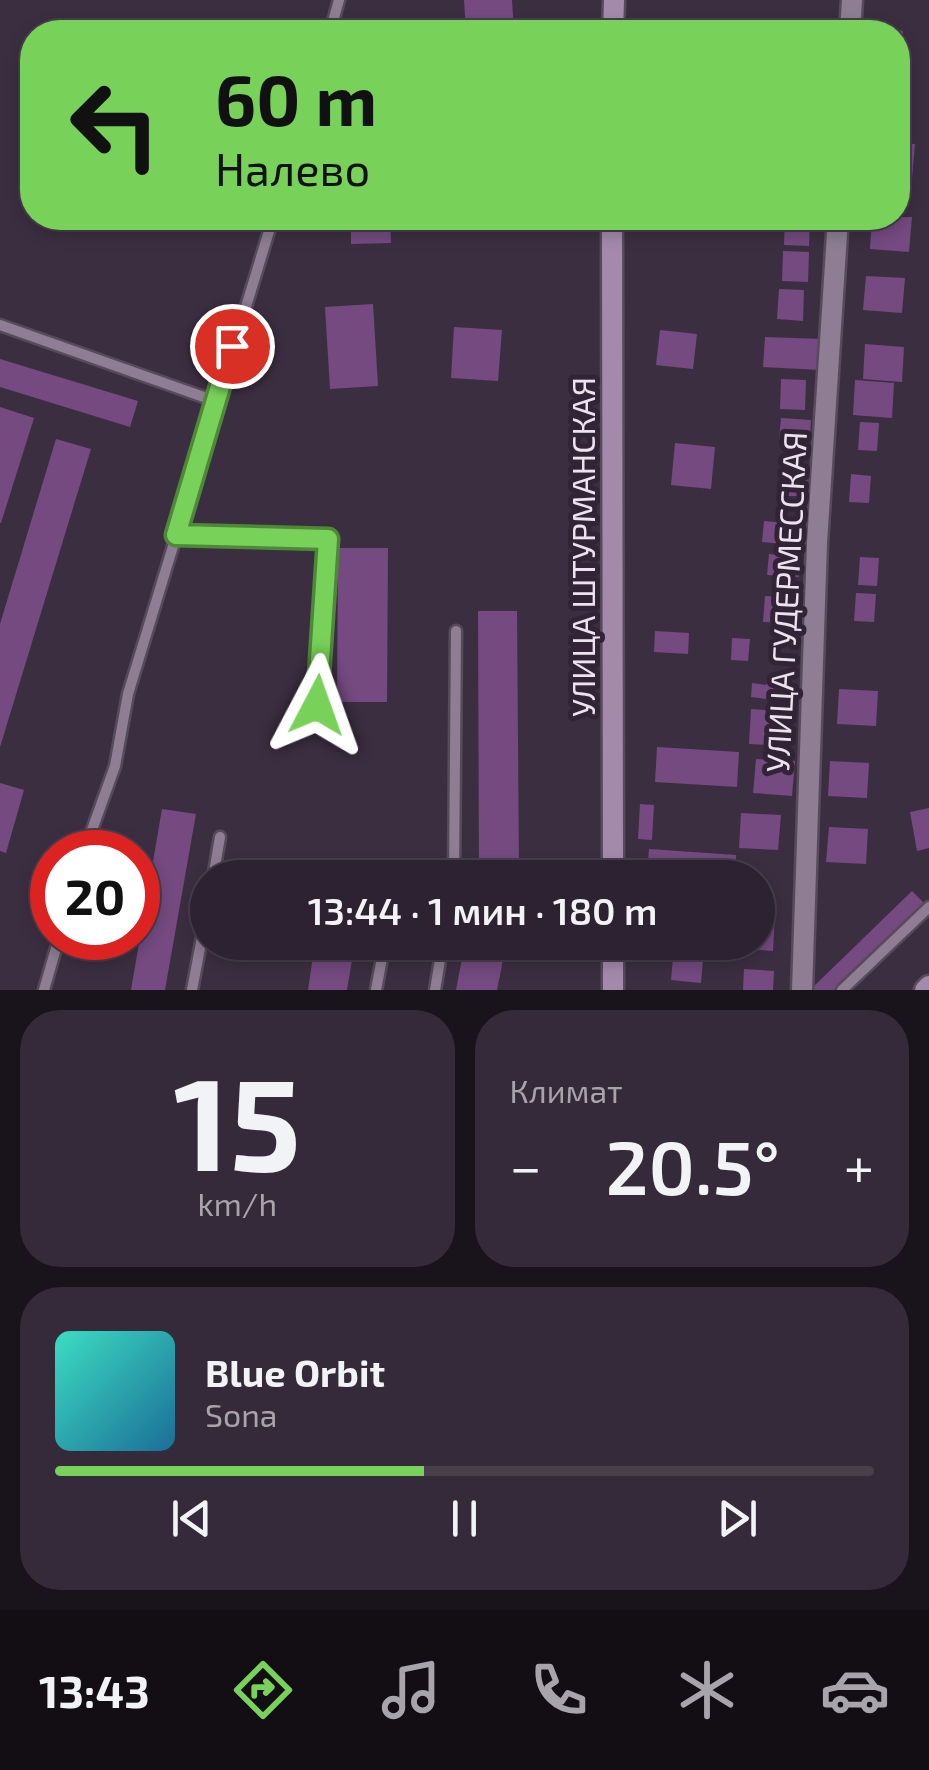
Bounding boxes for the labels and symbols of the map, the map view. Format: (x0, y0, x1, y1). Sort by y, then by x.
pin (190, 304, 275, 389)
street label: УЛИЦА ШТУРМАНСКАЯ (563, 377, 601, 717)
street label: УЛИЦА ГУДЕРМЕССКАЯ (757, 431, 813, 773)
position arrow (265, 653, 369, 757)
speed limit sign: 20 (30, 830, 160, 960)

